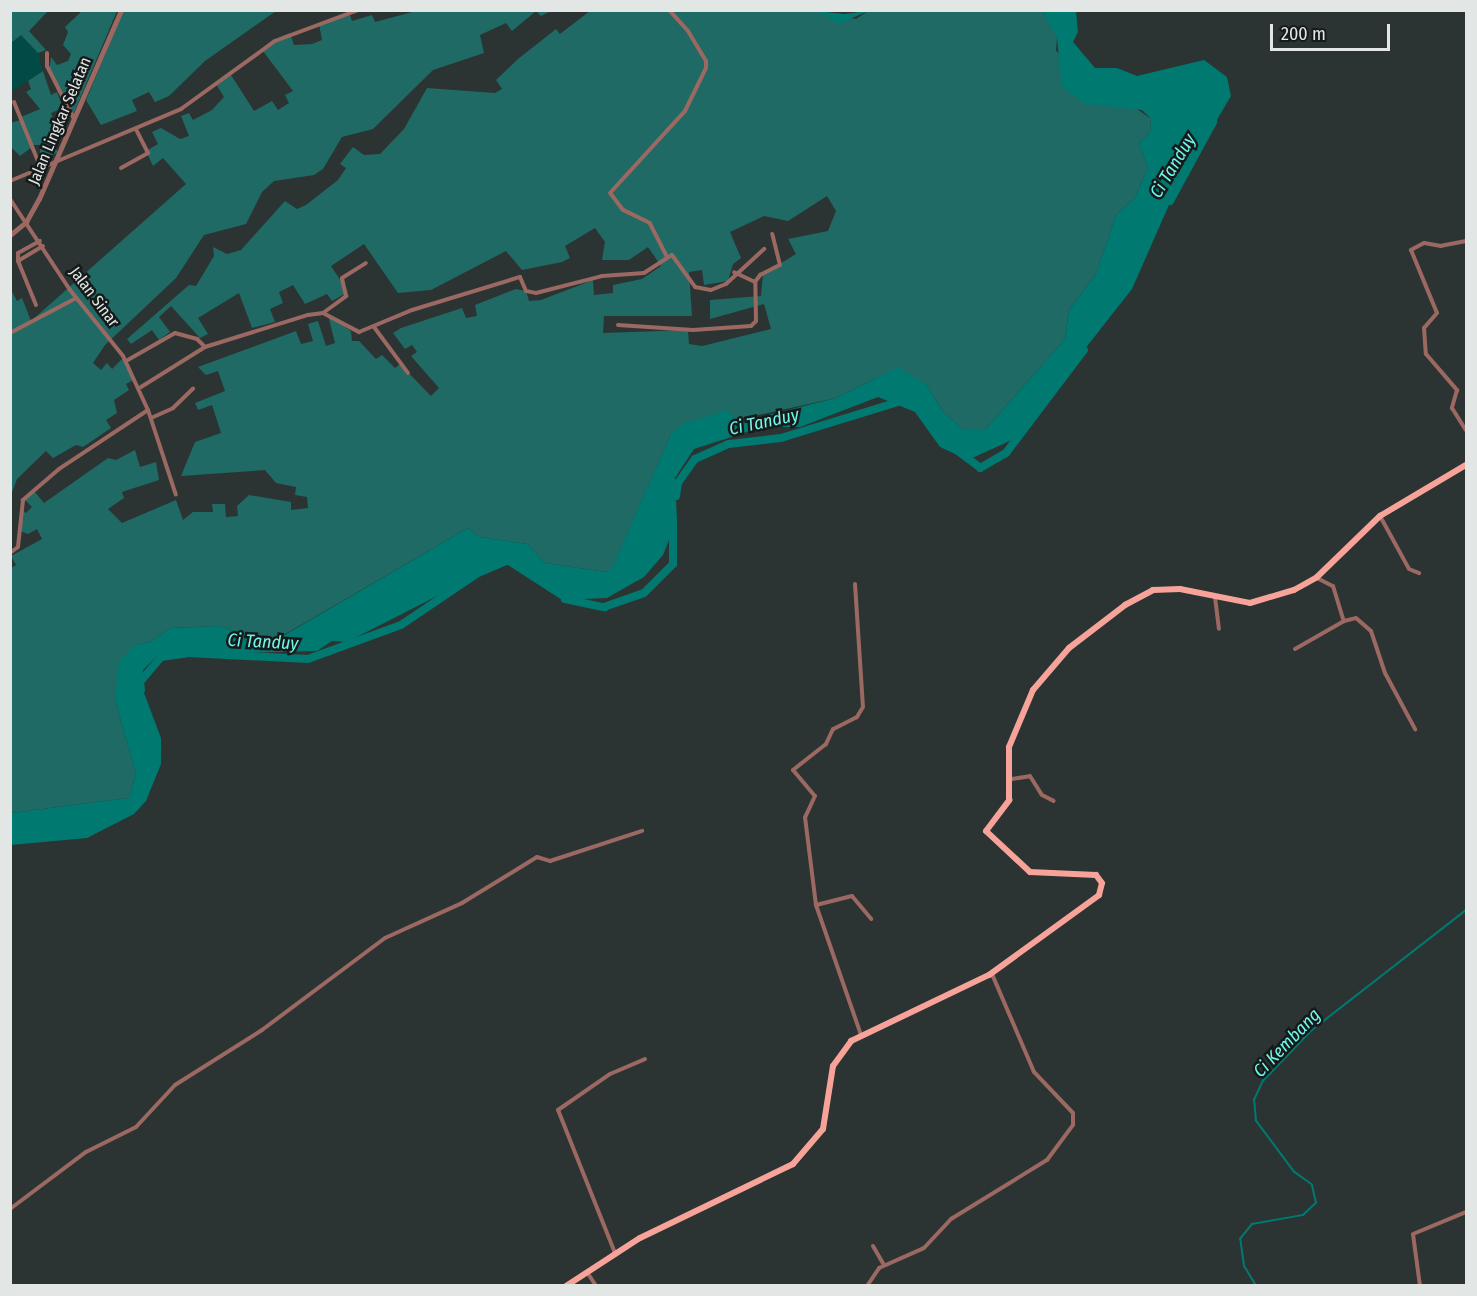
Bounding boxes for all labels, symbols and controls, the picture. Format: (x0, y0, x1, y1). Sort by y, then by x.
scale bar (1273, 12, 1393, 50)
text: 200 m (1281, 23, 1326, 45)
street label: Jalan Lingkar Selatan (24, 54, 96, 188)
water label: Ci Tanduy (1146, 130, 1200, 202)
street label: Jalan Sinar (65, 263, 123, 331)
water label: Ci Tanduy (727, 404, 801, 440)
water label: Ci Tanduy (227, 629, 299, 655)
water label: Ci Kembang (1249, 1004, 1325, 1082)

